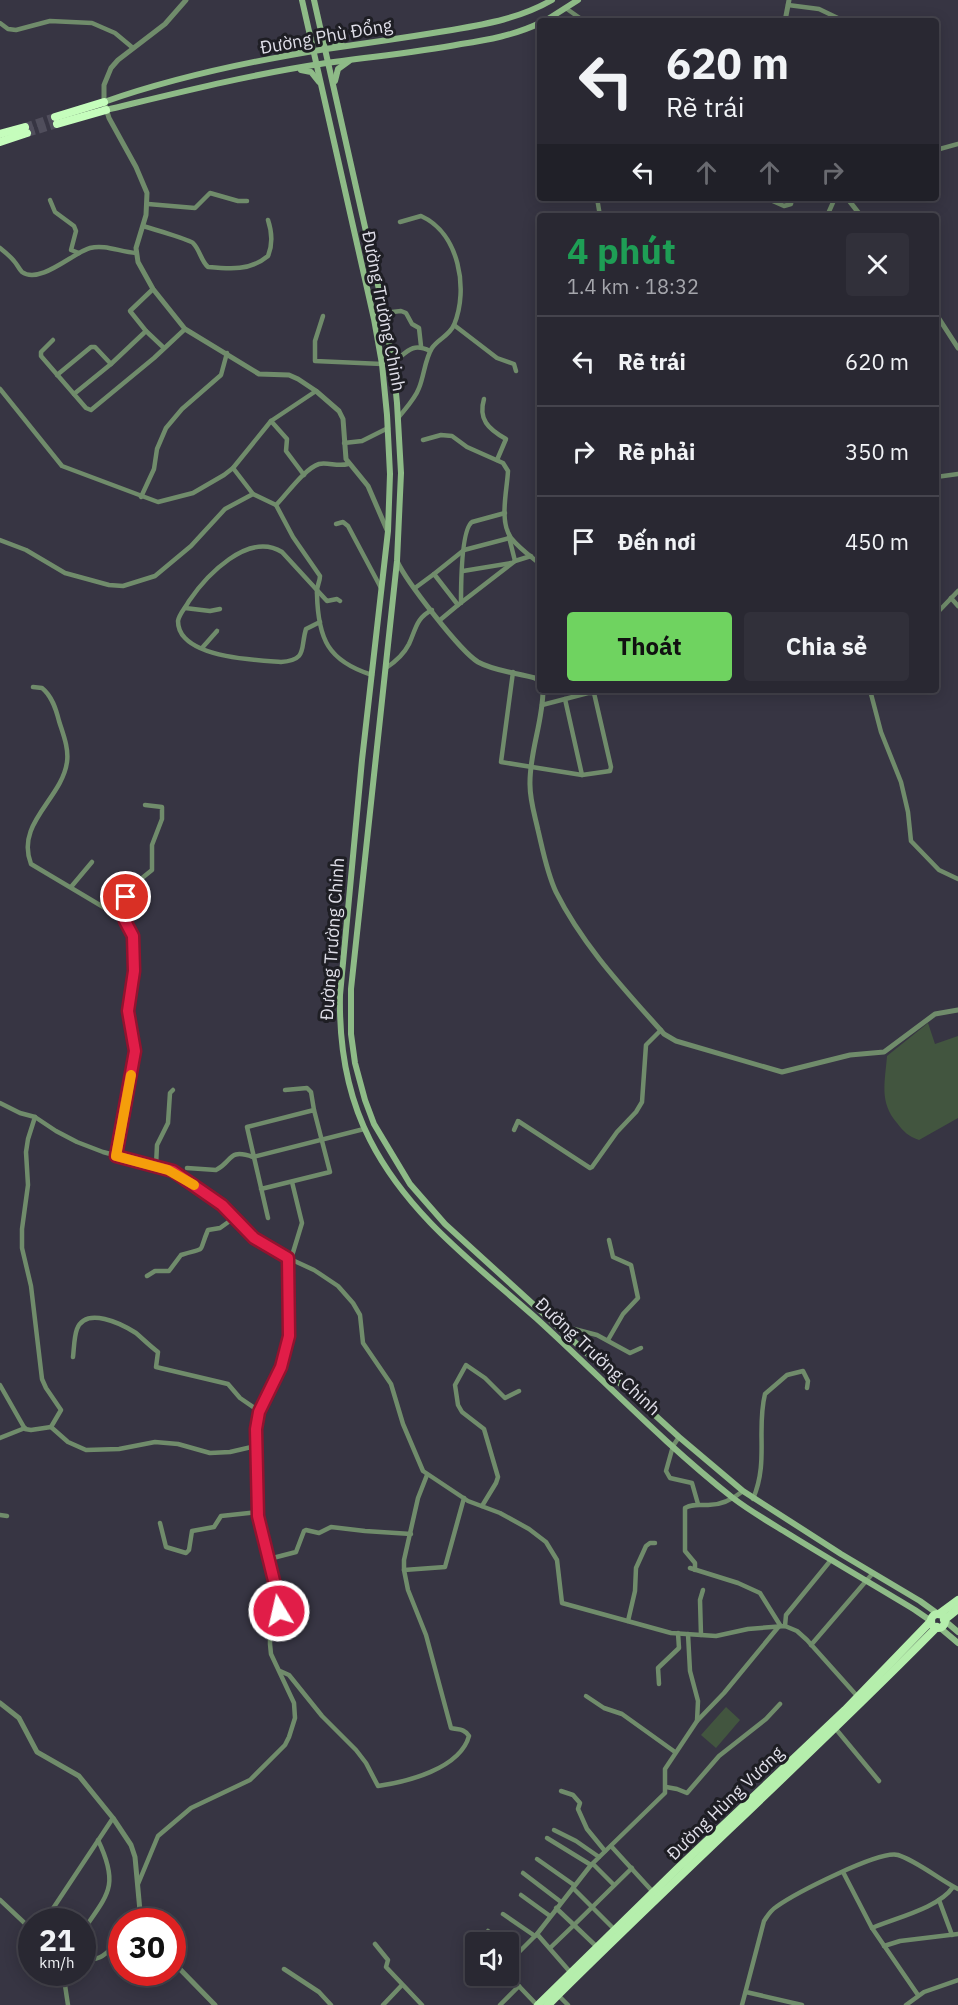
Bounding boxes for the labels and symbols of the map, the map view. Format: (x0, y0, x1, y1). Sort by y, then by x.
street label: Đường Phù Đổng (258, 13, 394, 59)
street label: Đường Trường Chinh (357, 229, 411, 393)
street label: Đường Trường Chinh (315, 857, 349, 1021)
pin (100, 871, 151, 922)
street label: Đường Trường Chinh (531, 1292, 665, 1420)
position arrow (247, 1579, 311, 1643)
street label: Đường Hùng Vương (662, 1741, 789, 1865)
speed limit sign: 30 (108, 1908, 186, 1986)

